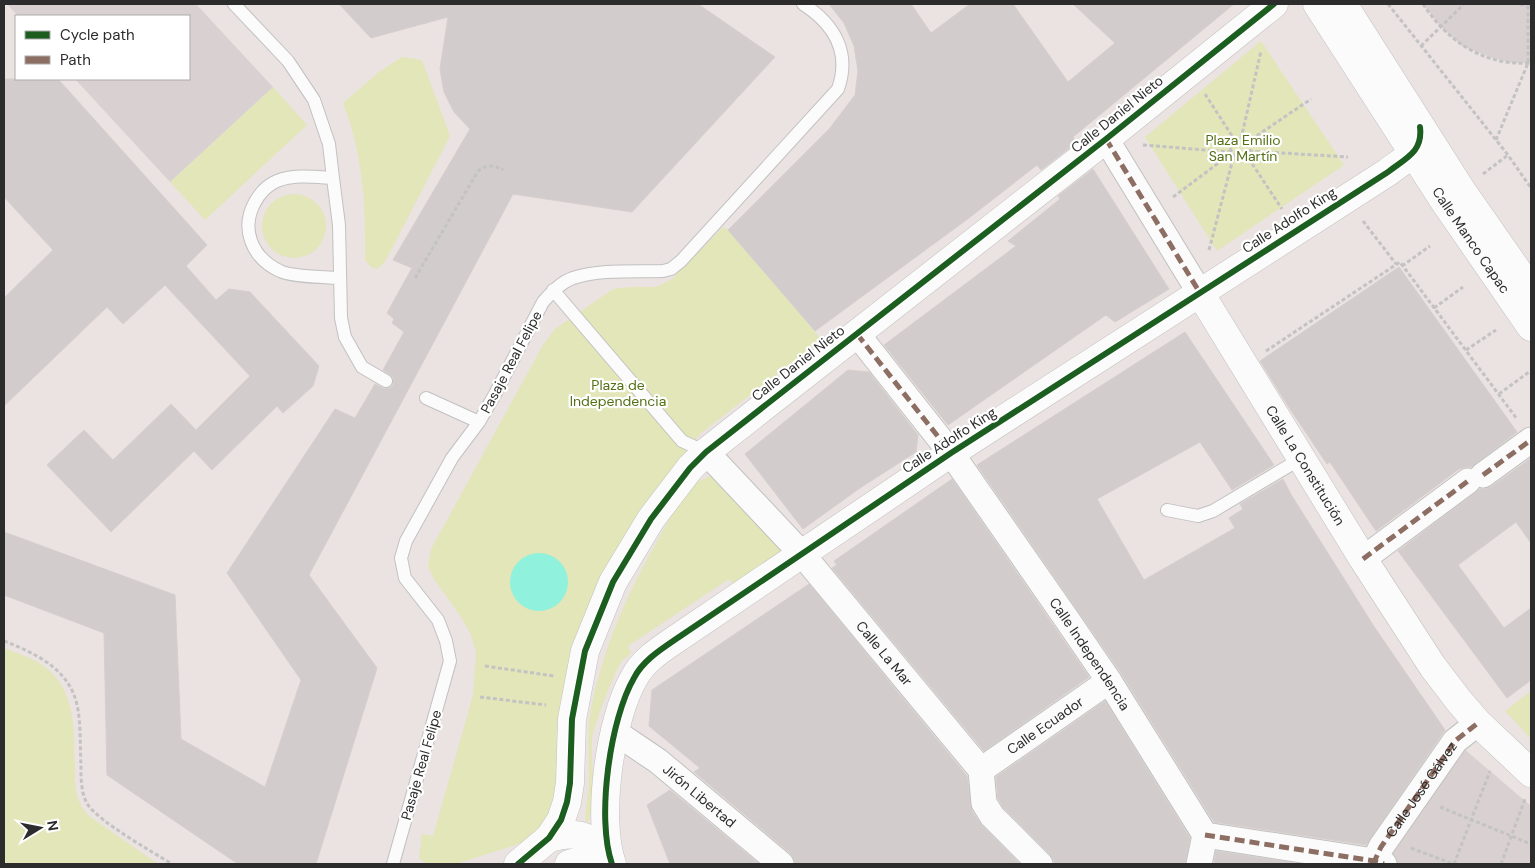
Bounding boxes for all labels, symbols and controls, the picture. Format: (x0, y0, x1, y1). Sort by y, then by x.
legend (15, 15, 190, 80)
text: Cycle path (60, 25, 135, 45)
text: Path (60, 50, 91, 70)
street label: Calle Daniel Nieto (1067, 71, 1167, 157)
park label: Plaza Emilio San Martín (1205, 131, 1281, 165)
street label: Calle Adolfo King (1239, 183, 1340, 257)
street label: Calle Manco Capac (1428, 184, 1514, 297)
street label: Pasaje Real Felipe (476, 307, 546, 416)
street label: Calle Daniel Nieto (748, 321, 848, 405)
park label: Plaza de Independencia (570, 376, 666, 410)
street label: Calle La Constitución (1262, 402, 1349, 529)
street label: Calle Adolfo King (899, 403, 1000, 477)
street label: Calle Independencia (1045, 594, 1134, 714)
street label: Calle La Mar (852, 617, 916, 689)
street label: Calle Ecuador (1003, 693, 1087, 758)
street label: Pasaje Real Felipe (397, 708, 445, 822)
street label: Calle José Gálvez (1382, 738, 1461, 841)
street label: Jirón Libertad (659, 760, 740, 832)
north arrow (15, 803, 65, 853)
text: N (43, 819, 63, 832)

